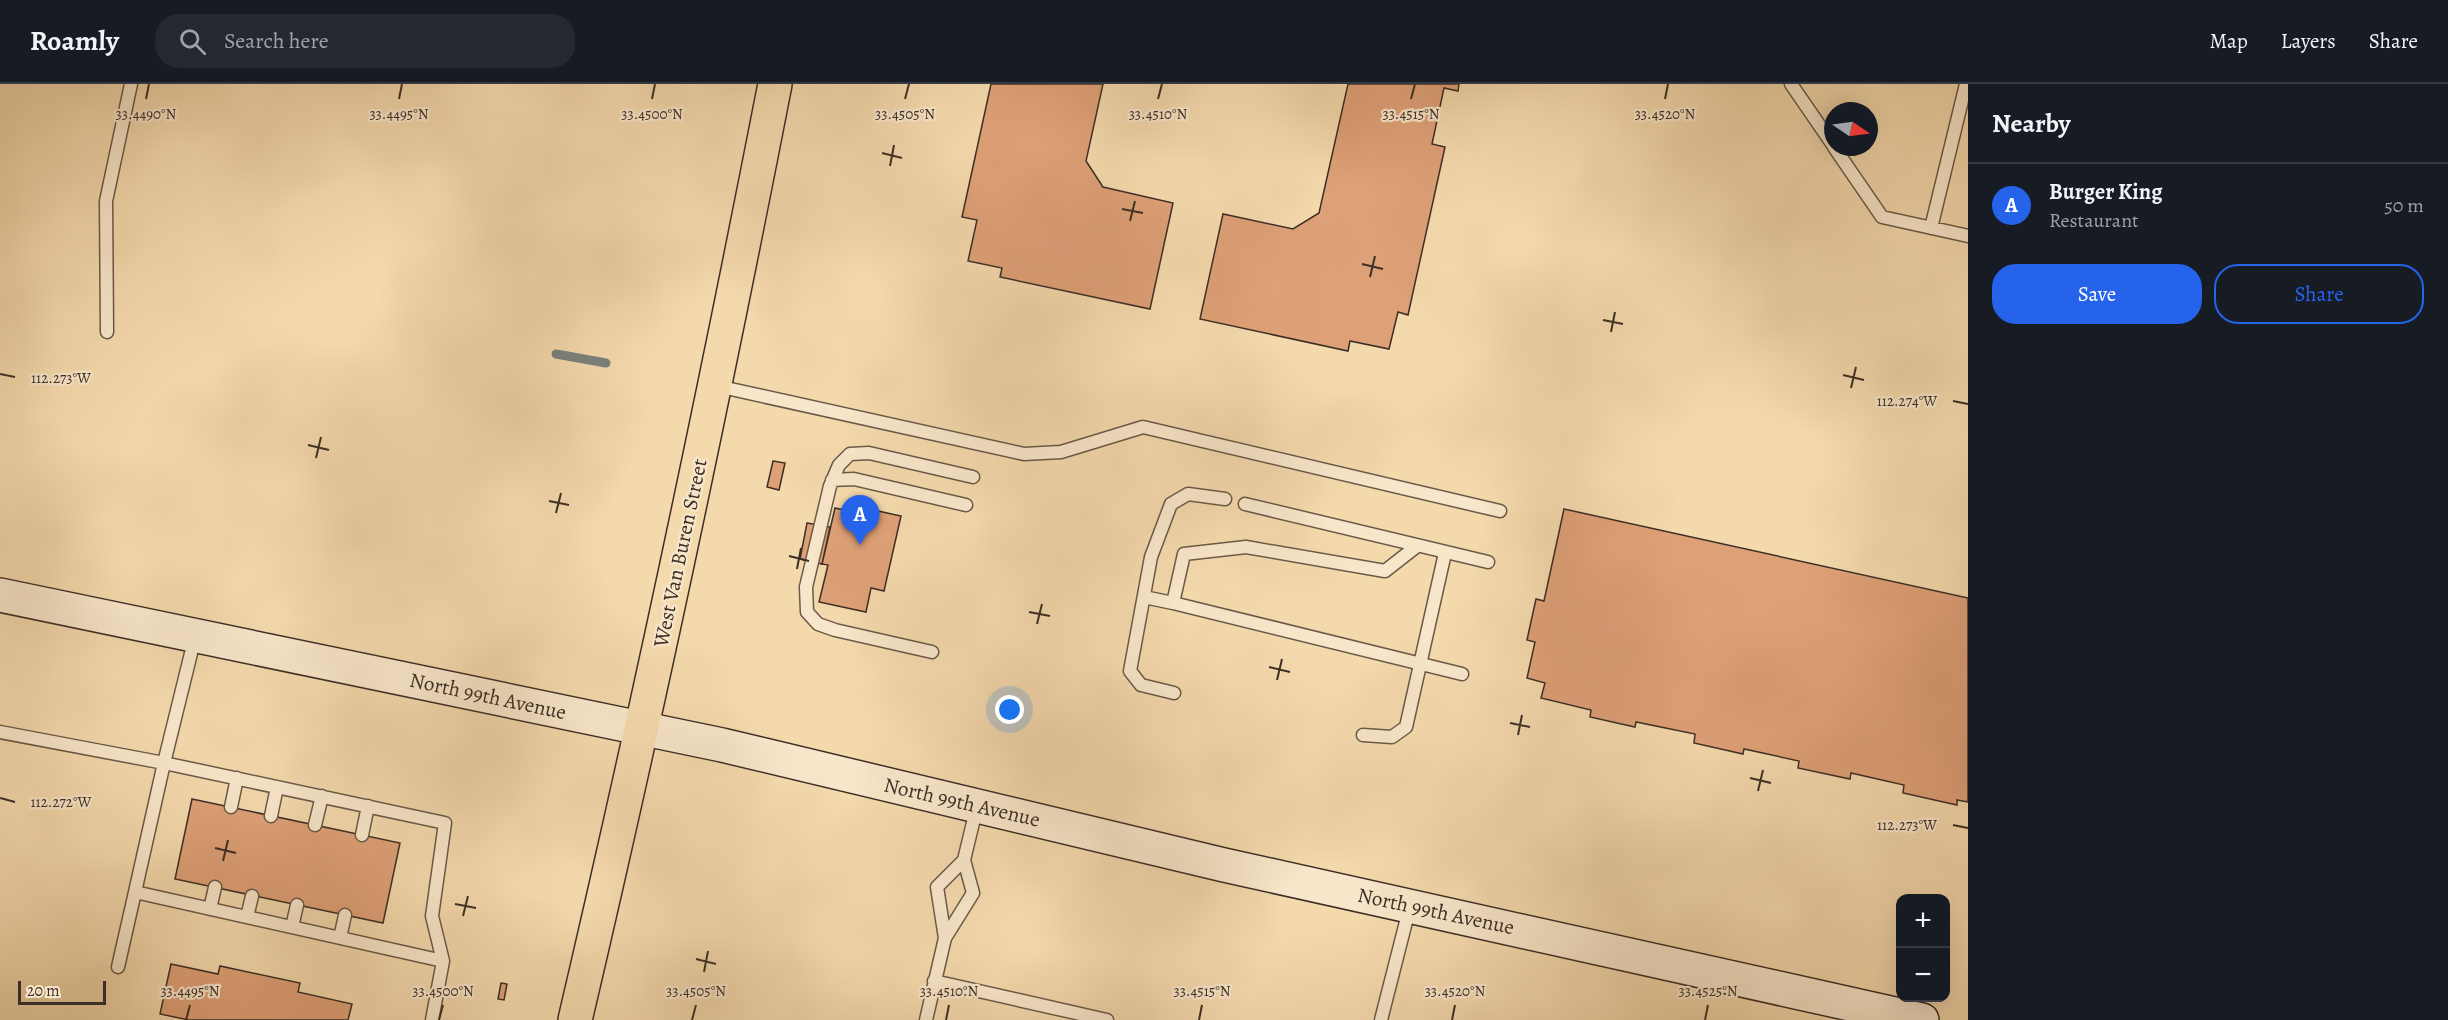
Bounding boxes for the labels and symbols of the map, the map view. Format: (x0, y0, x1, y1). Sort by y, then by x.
north arrow (1824, 102, 1878, 156)
text: 33.4490°N (116, 104, 177, 124)
text: 33.4495°N (369, 104, 429, 124)
text: 33.4500°N (621, 104, 683, 124)
text: 33.4505°N (875, 104, 935, 124)
text: 33.4510°N (1129, 104, 1188, 124)
text: 33.4515°N (1382, 104, 1440, 124)
text: 33.4520°N (1635, 104, 1696, 124)
text: 112.273°W (31, 368, 91, 388)
text: 112.274°W (1877, 391, 1937, 411)
street label: West Van Buren Street (646, 456, 714, 651)
pin: A (840, 496, 880, 545)
street label: North 99th Avenue (407, 666, 569, 726)
your location (995, 695, 1024, 724)
street label: North 99th Avenue (881, 770, 1043, 834)
text: 112.272°W (30, 792, 92, 812)
text: 112.273°W (1877, 815, 1937, 835)
street label: North 99th Avenue (1355, 881, 1517, 941)
scale bar (18, 978, 106, 1006)
text: 33.4495°N (160, 981, 220, 1001)
text: 33.4500°N (412, 981, 474, 1001)
text: 33.4505°N (666, 981, 726, 1001)
text: 33.4510°N (920, 981, 979, 1001)
text: 33.4515°N (1173, 981, 1231, 1001)
text: 33.4520°N (1425, 981, 1486, 1001)
text: 33.4525°N (1678, 981, 1738, 1001)

